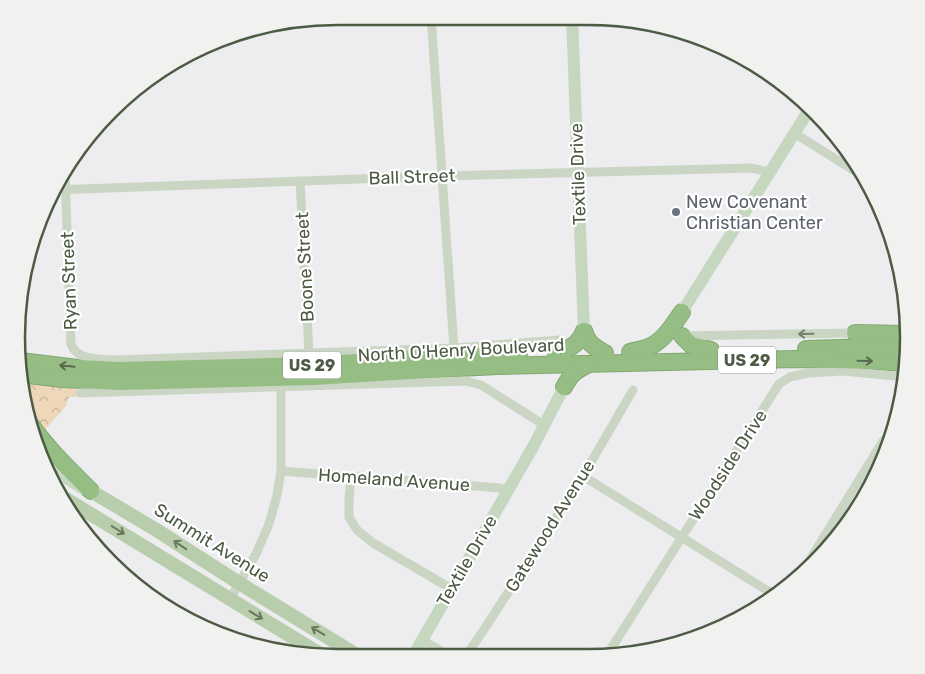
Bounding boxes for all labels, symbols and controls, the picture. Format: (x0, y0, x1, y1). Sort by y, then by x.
street label: Textile Drive (565, 123, 591, 225)
street label: Ball Street (368, 164, 456, 190)
place label: New Covenant Christian Center (686, 191, 823, 234)
marker: New Covenant Christian Center (670, 206, 682, 218)
street label: Boone Street (291, 211, 319, 323)
street label: Ryan Street (56, 231, 82, 331)
one-way arrow (798, 329, 814, 339)
street label: North O'Henry Boulevard (357, 334, 565, 366)
road number: US 29 (718, 346, 776, 374)
road number: US 29 (283, 352, 341, 378)
one-way arrow (857, 356, 873, 365)
one-way arrow (59, 362, 75, 371)
street label: Woodside Drive (684, 406, 772, 524)
street label: Gatewood Avenue (501, 456, 599, 596)
street label: Homeland Avenue (317, 464, 471, 496)
street label: Summit Avenue (150, 499, 274, 587)
street label: Textile Drive (432, 511, 502, 611)
one-way arrow (111, 525, 125, 536)
one-way arrow (174, 540, 188, 550)
one-way arrow (249, 611, 263, 621)
one-way arrow (312, 626, 326, 636)

